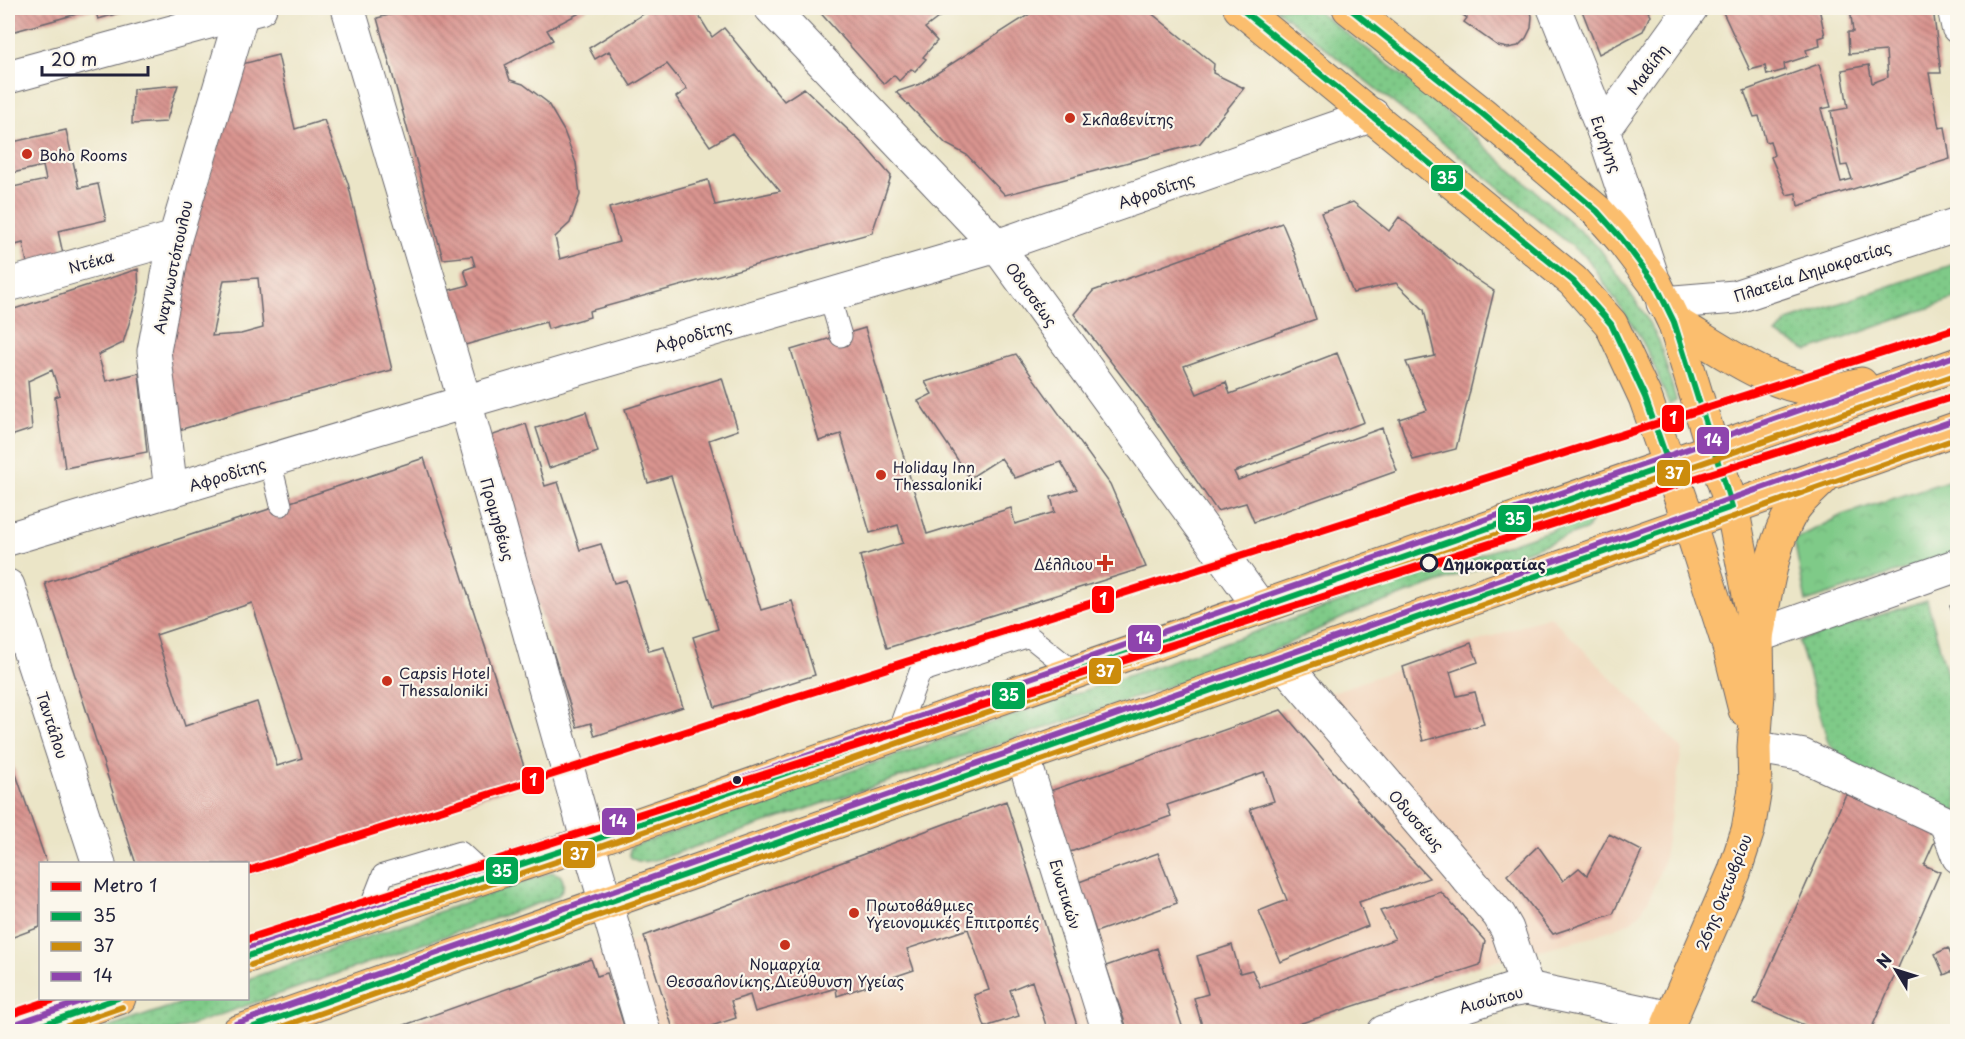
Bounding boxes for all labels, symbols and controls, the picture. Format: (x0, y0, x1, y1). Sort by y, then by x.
scale bar (42, 39, 148, 77)
street label: Μαβίλη (1621, 39, 1673, 99)
text: 20 m (51, 45, 97, 72)
place label: Σκλαβενίτης (1082, 107, 1174, 130)
marker: Σκλαβενίτης (1063, 111, 1077, 125)
street label: Ειρήνης (1586, 112, 1628, 176)
place label: Boho Rooms (39, 143, 127, 166)
marker: Boho Rooms (20, 147, 34, 161)
line badge: 35 (1430, 164, 1464, 192)
text: 35 (1437, 165, 1457, 189)
street label: Αφροδίτης (1115, 166, 1198, 214)
street label: Αναγνωστόπουλου (147, 198, 197, 336)
street label: Πλατεία Δημοκρατίας (1730, 235, 1894, 307)
street label: Ντέκα (66, 244, 117, 278)
street label: Οδυσσέως (1001, 257, 1063, 331)
street label: Αφροδίτης (652, 313, 735, 357)
line badge: 1 (1661, 404, 1685, 433)
text: 1 (1669, 405, 1677, 429)
line badge: 14 (1696, 426, 1730, 455)
text: 14 (1704, 427, 1722, 451)
street label: Αφροδίτης (186, 451, 269, 497)
place label: Holiday Inn Thessaloniki (893, 455, 982, 495)
line badge: 37 (1656, 459, 1691, 487)
text: 37 (1665, 460, 1684, 484)
marker: Holiday Inn Thessaloniki (874, 468, 888, 482)
street label: Προμηθέως (475, 475, 521, 564)
line badge: 35 (1497, 504, 1532, 533)
text: 35 (1505, 506, 1525, 530)
place label: Δέλλιου (1034, 552, 1093, 575)
place label: Δημοκρατίας (1443, 552, 1546, 575)
marker: Δημοκρατίας (1420, 554, 1438, 572)
marker: Δέλλιου (1098, 556, 1112, 570)
line badge: 1 (1091, 585, 1115, 614)
text: 1 (1099, 586, 1107, 610)
line badge: 14 (1127, 624, 1162, 653)
text: 14 (1136, 625, 1154, 649)
line badge: 37 (1088, 657, 1122, 685)
text: 37 (1096, 658, 1115, 682)
place label: Capsis Hotel Thessaloniki (399, 661, 490, 701)
marker: Capsis Hotel Thessaloniki (380, 674, 394, 688)
line badge: 35 (991, 681, 1026, 710)
text: 35 (999, 682, 1019, 706)
street label: Ταντάλου (31, 689, 75, 761)
line badge: 1 (521, 766, 545, 795)
text: 1 (529, 767, 537, 791)
unlabelled marker (731, 774, 743, 786)
street label: Οδυσσέως (1384, 784, 1450, 856)
line badge: 14 (601, 807, 636, 836)
text: 14 (609, 808, 627, 832)
street label: 26ης Οκτωβρίου (1689, 830, 1757, 954)
line badge: 37 (562, 840, 596, 869)
text: 37 (570, 841, 589, 865)
line badge: 35 (485, 856, 519, 885)
street label: Ενωτικών (1044, 856, 1088, 932)
text: 35 (492, 858, 512, 882)
legend (39, 862, 249, 1000)
text: Metro 1 (93, 871, 157, 898)
place label: Πρωτοβάθμιες Υγειονομικές Επιτροπές (866, 893, 1040, 933)
text: 35 (93, 901, 116, 928)
marker: Πρωτοβάθμιες Υγειονομικές Επιτροπές (847, 906, 861, 920)
text: 37 (93, 931, 115, 958)
marker: Νομαρχία Θεσσαλονίκης,Διεύθυνση Υγείας (778, 938, 792, 952)
north arrow (1866, 940, 1926, 1000)
text: N (1870, 948, 1897, 973)
place label: Νομαρχία Θεσσαλονίκης,Διεύθυνση Υγείας (666, 952, 905, 992)
text: 14 (93, 961, 113, 988)
street label: Αισώπου (1456, 979, 1526, 1019)

